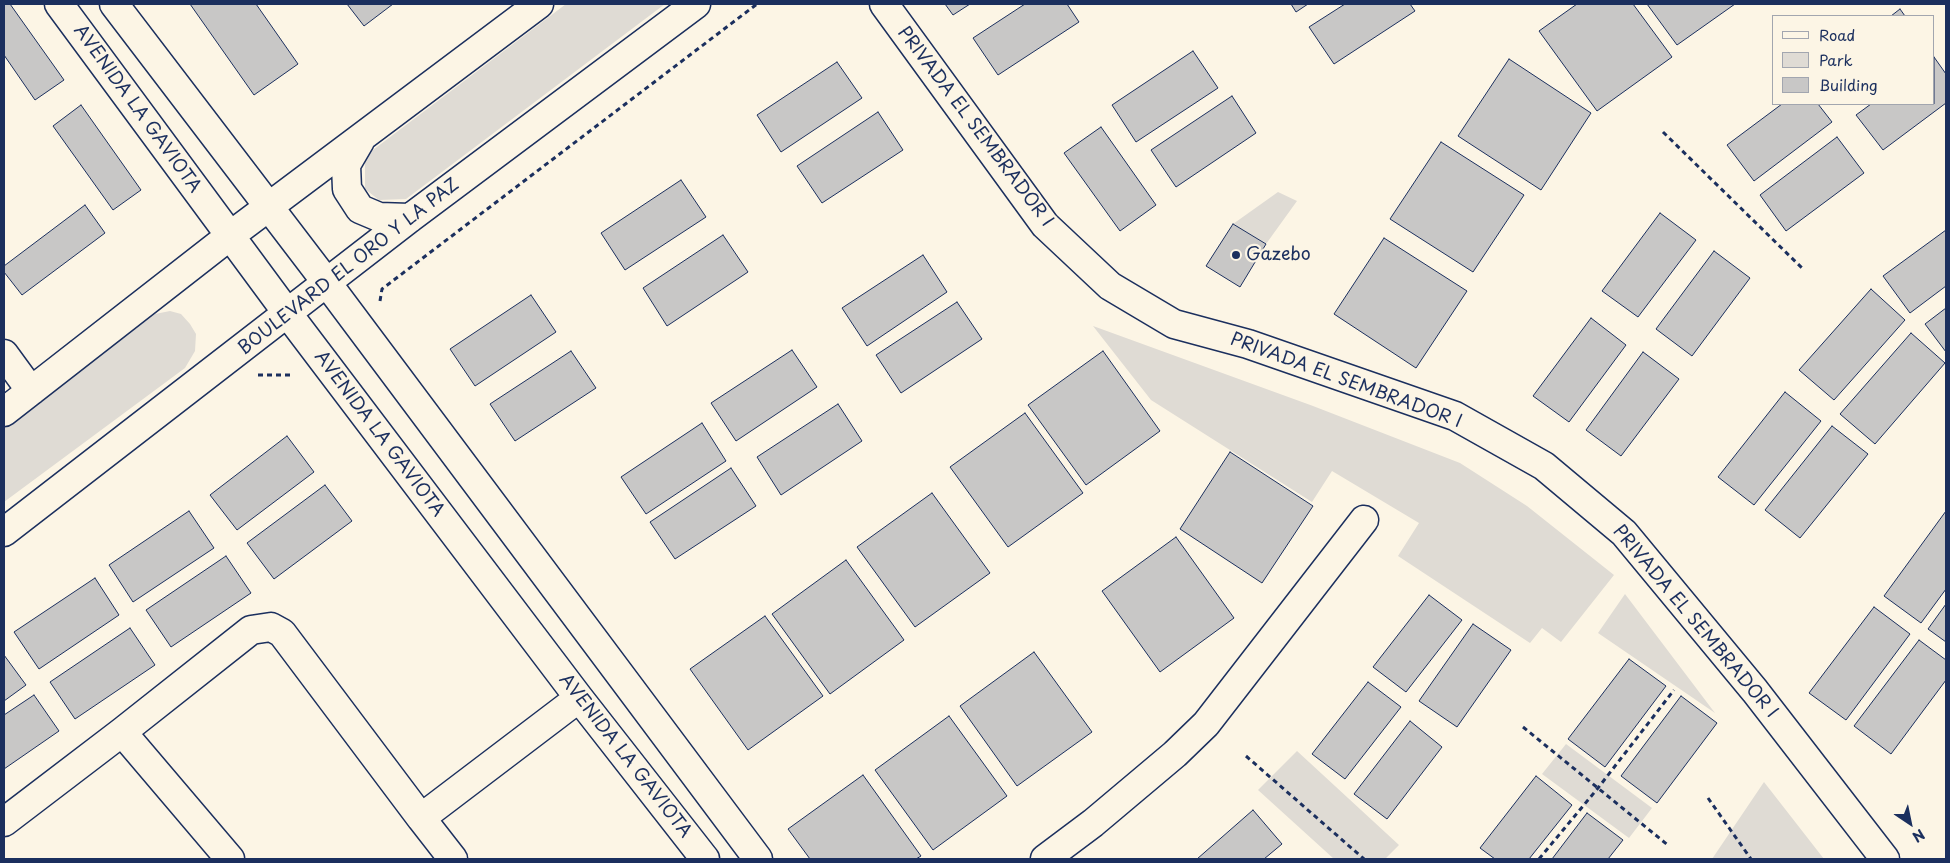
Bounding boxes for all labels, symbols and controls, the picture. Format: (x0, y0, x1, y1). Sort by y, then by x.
legend (1772, 15, 1935, 105)
street label: AVENIDA LA GAVIOTA (69, 21, 205, 197)
street label: PRIVADA EL SEMBRADOR I (893, 23, 1057, 231)
text: Road (1819, 23, 1855, 46)
text: Park (1819, 48, 1853, 71)
text: Building (1819, 73, 1878, 96)
street label: BOULEVARD EL ORO Y LA PAZ (234, 174, 464, 360)
place label: Gazebo (1246, 244, 1311, 266)
marker: Gazebo (1230, 249, 1242, 261)
street label: PRIVADA EL SEMBRADOR I (1227, 329, 1465, 433)
street label: AVENIDA LA GAVIOTA (310, 347, 448, 521)
street label: PRIVADA EL SEMBRADOR I (1608, 521, 1782, 723)
street label: AVENIDA LA GAVIOTA (554, 670, 696, 842)
north arrow (1885, 798, 1935, 848)
text: N (1908, 824, 1929, 848)

